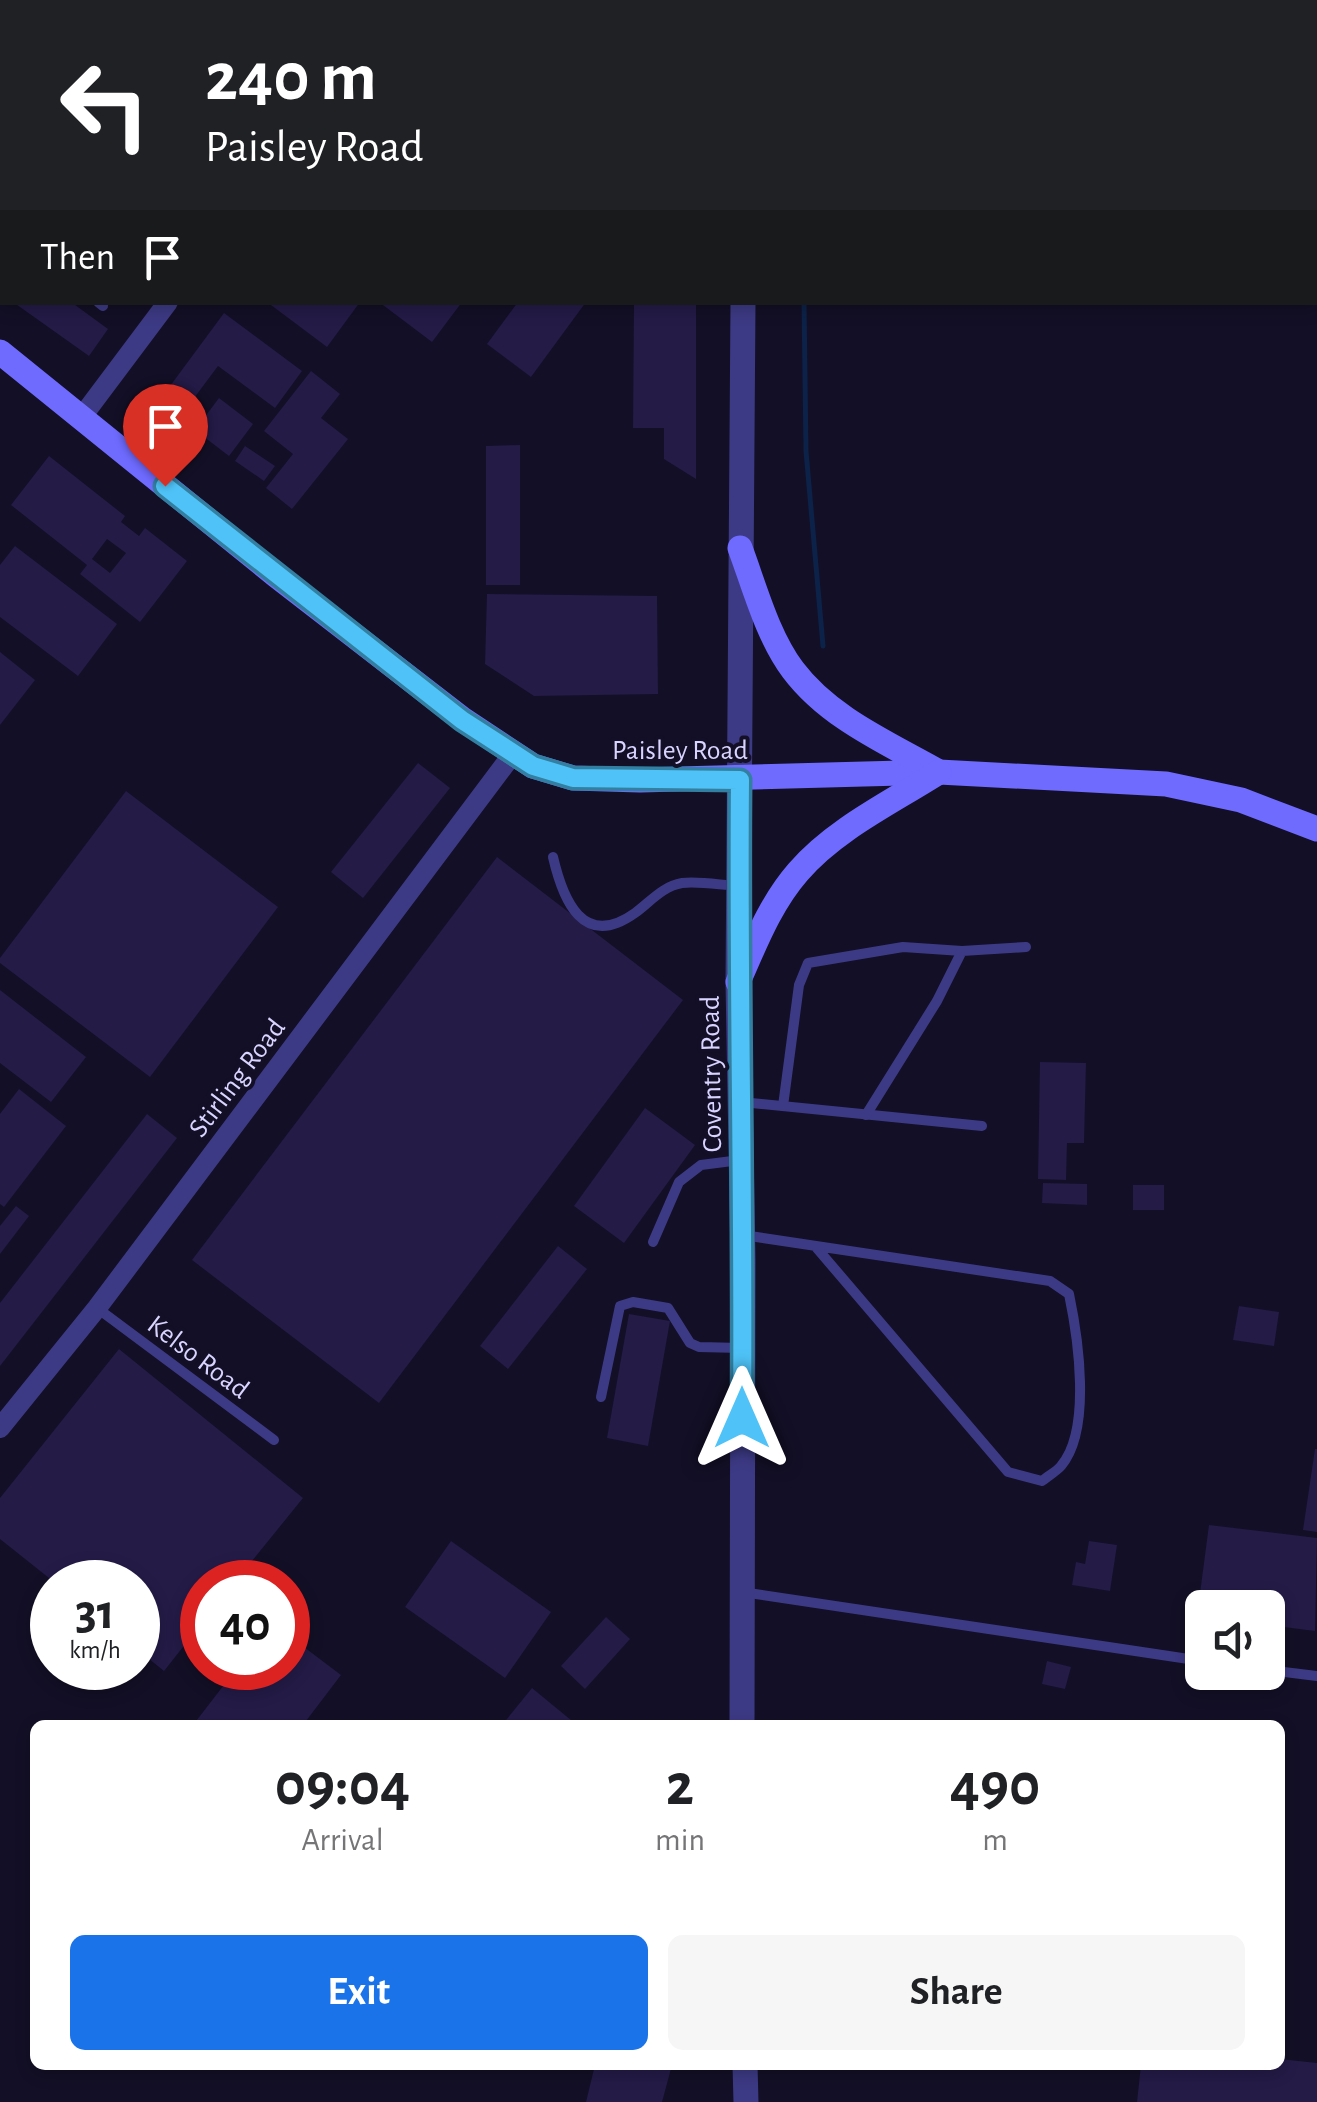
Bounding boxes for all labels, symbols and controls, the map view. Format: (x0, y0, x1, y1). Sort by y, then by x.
icon: left (40, 40, 170, 170)
text: 240 m (205, 43, 377, 113)
text: Paisley Road (205, 125, 424, 170)
icon: arrive (135, 230, 190, 285)
text: Then (40, 239, 115, 277)
pin (123, 384, 208, 487)
icon: arrive (138, 399, 193, 454)
street label: Paisley Road (612, 737, 748, 765)
street label: Coventry Road (697, 995, 727, 1153)
street label: Stirling Road (184, 1014, 291, 1143)
street label: Kelso Road (142, 1311, 254, 1405)
position arrow (690, 1366, 794, 1470)
speed limit sign: 40 (180, 1560, 310, 1690)
text: 31 (75, 1588, 115, 1638)
map controls (1185, 1590, 1285, 1690)
button: sound (1185, 1590, 1285, 1690)
text: km/h (69, 1638, 121, 1663)
text: 09:04 (275, 1756, 410, 1816)
text: 2 (666, 1756, 694, 1816)
text: 490 (950, 1756, 1040, 1816)
text: Arrival (301, 1824, 384, 1856)
text: min (655, 1824, 705, 1856)
text: m (982, 1824, 1008, 1856)
button: Exit (70, 1935, 648, 2050)
button: Share (668, 1935, 1245, 2050)

